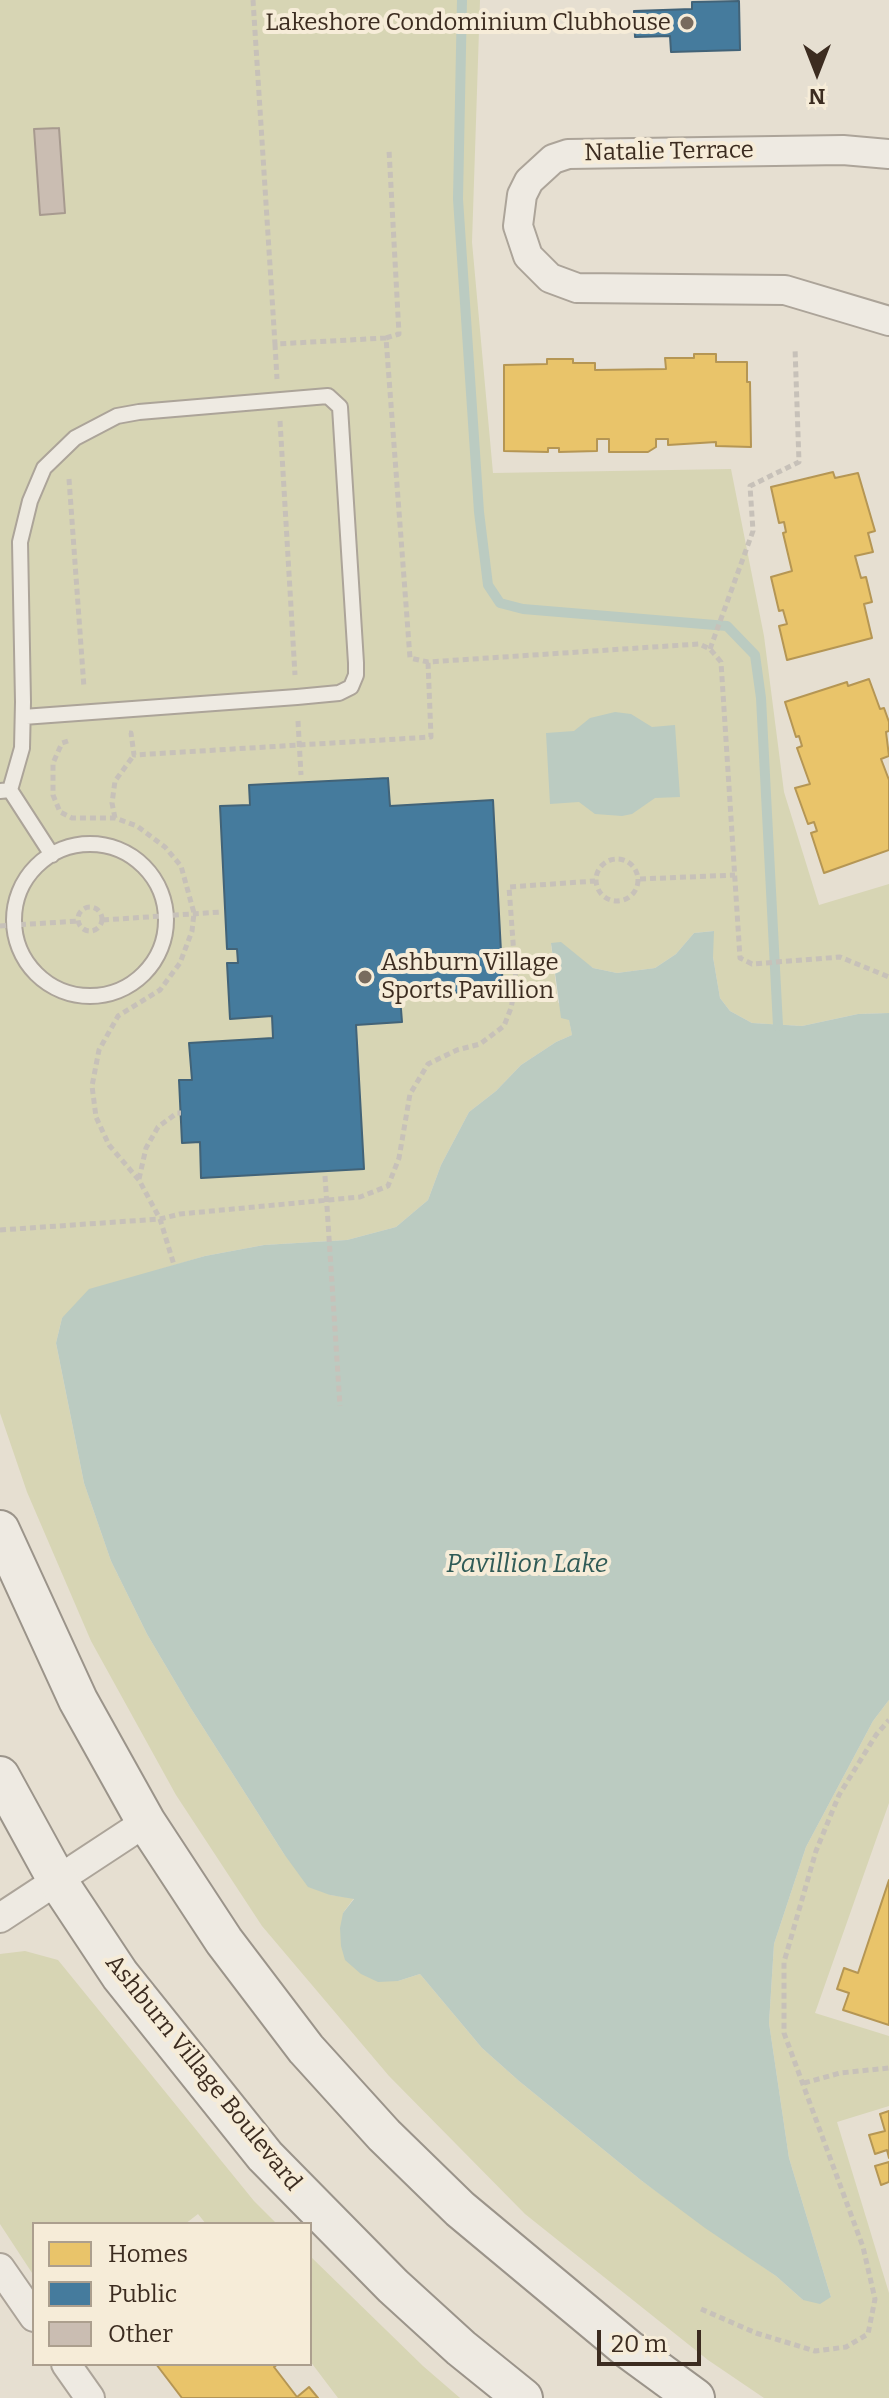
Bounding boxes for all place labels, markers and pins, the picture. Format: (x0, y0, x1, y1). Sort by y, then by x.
place label: Lakeshore Condominium Clubhouse (265, 9, 671, 37)
marker: Lakeshore Condominium Clubhouse (678, 14, 696, 32)
place label: Ashburn Village Sports Pavillion (381, 949, 559, 1005)
marker: Ashburn Village Sports Pavillion (356, 968, 374, 986)

